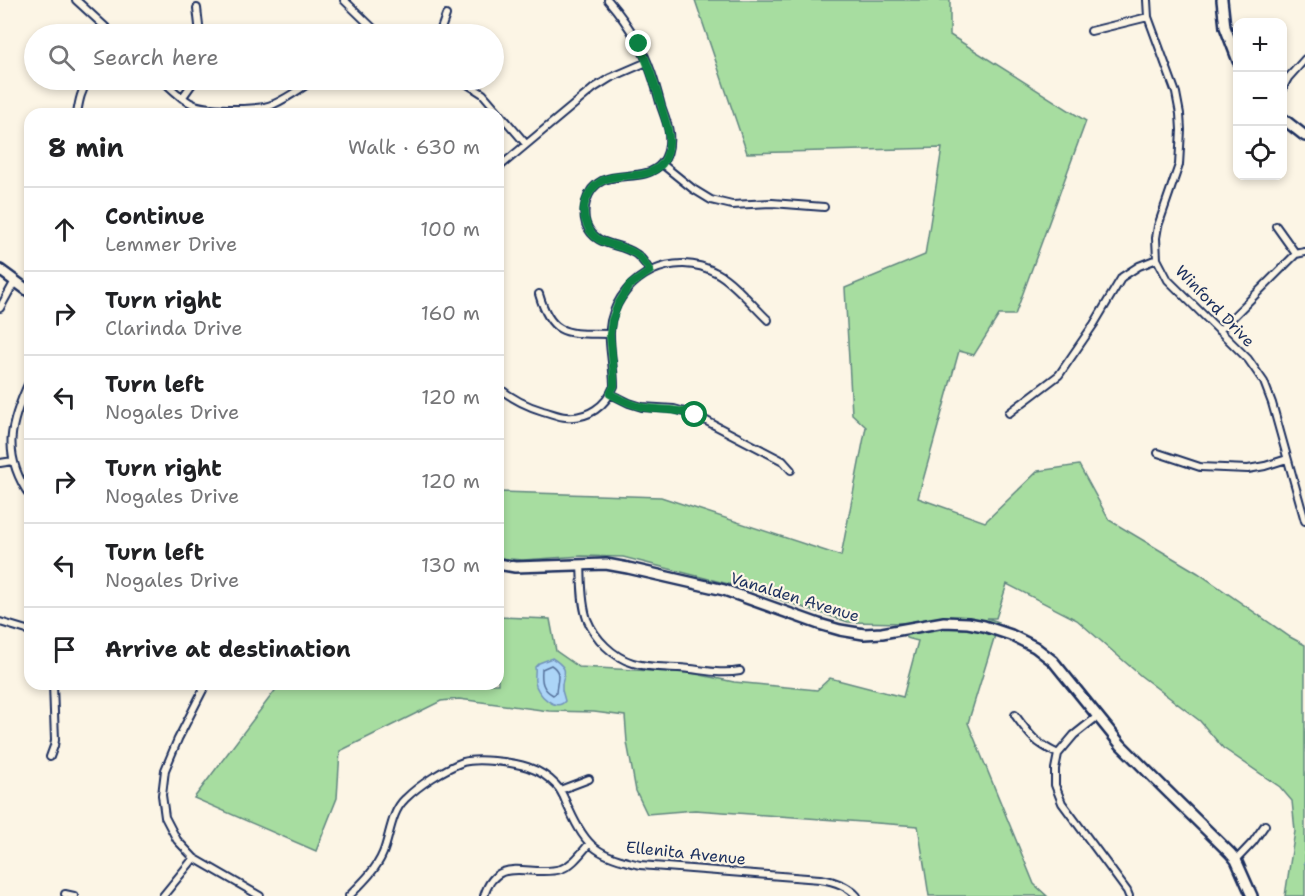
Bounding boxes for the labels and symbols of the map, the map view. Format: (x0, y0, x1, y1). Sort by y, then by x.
route end (625, 30, 651, 56)
street label: Winford Drive (1171, 261, 1259, 351)
route start (681, 401, 707, 427)
street label: Vanalden Avenue (728, 567, 862, 627)
street label: Ellenita Avenue (625, 836, 747, 870)

